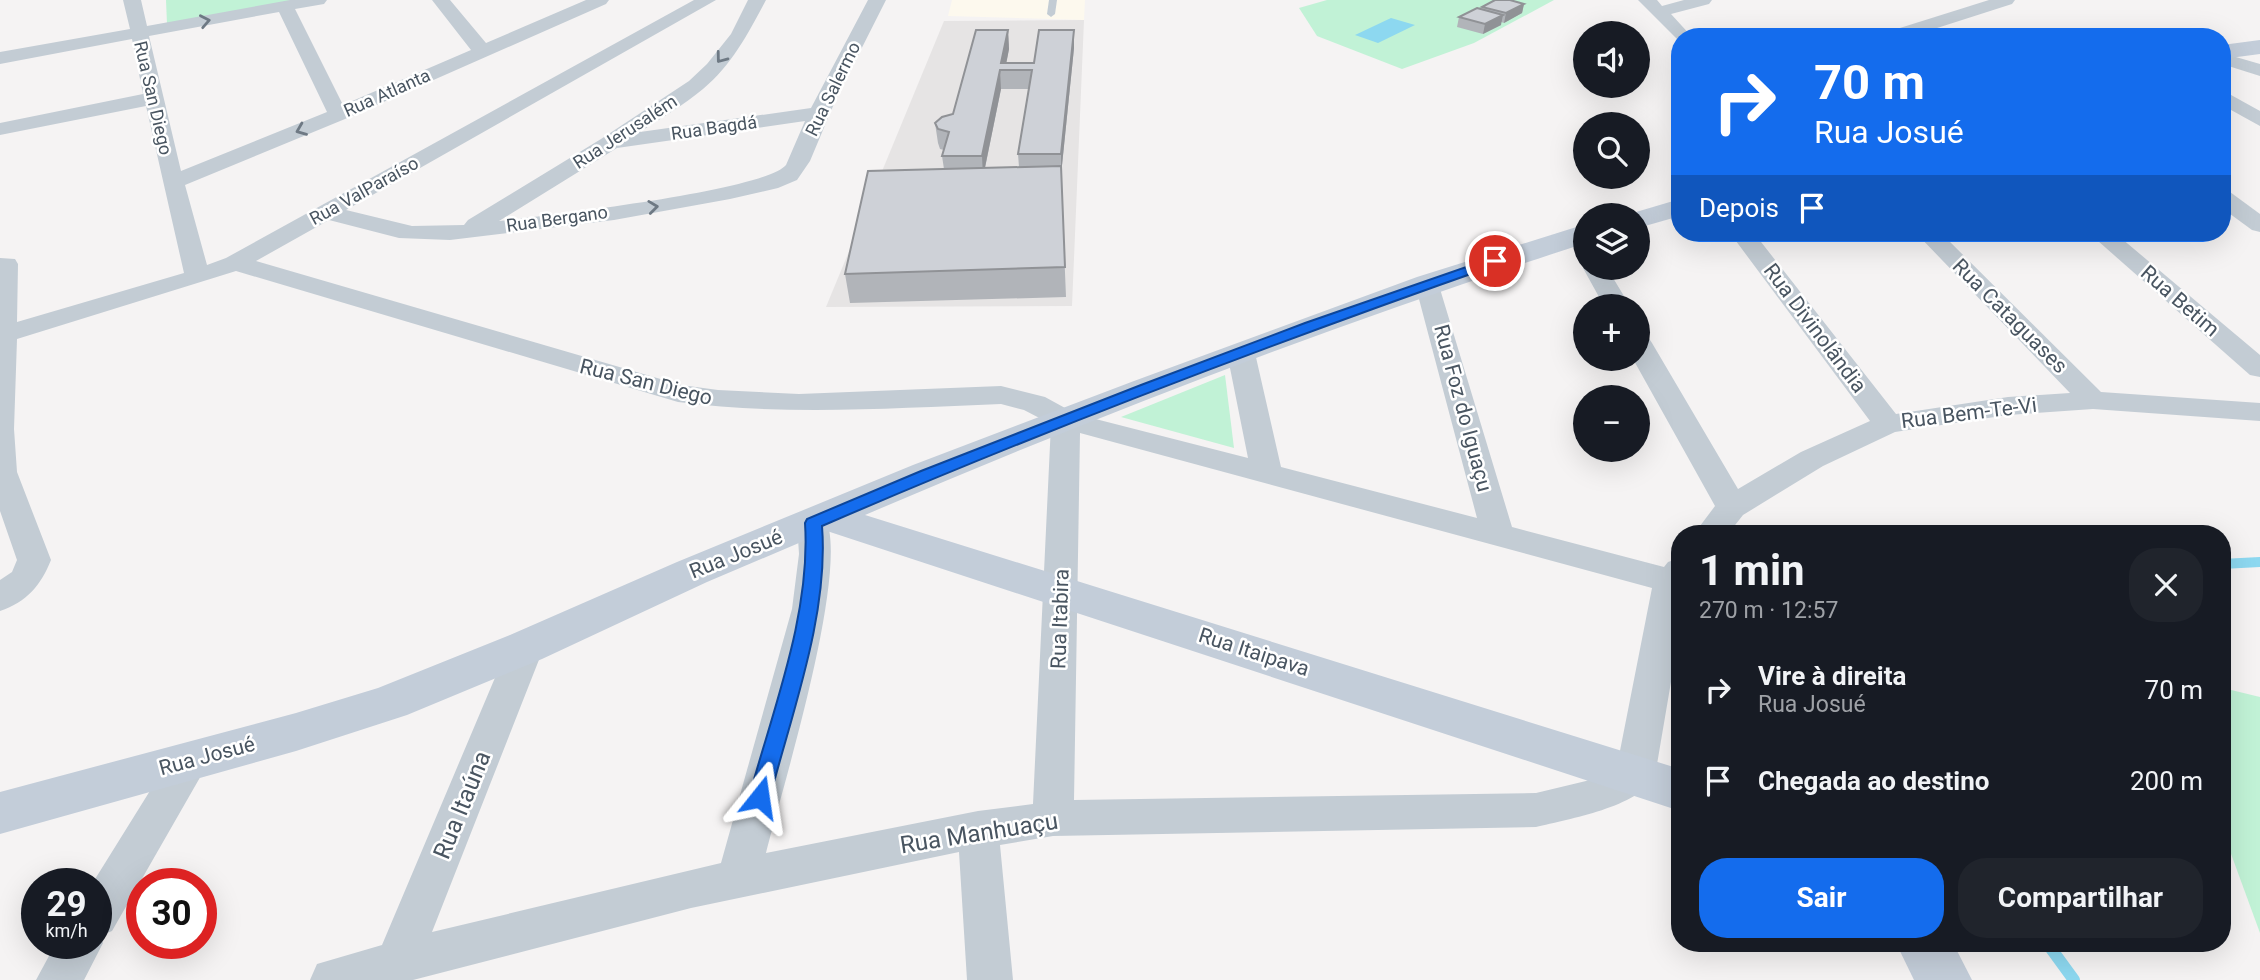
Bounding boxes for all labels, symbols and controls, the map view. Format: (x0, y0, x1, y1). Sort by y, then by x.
one-way arrow (199, 15, 211, 30)
map controls (1573, 21, 1650, 462)
button: sound (1573, 21, 1650, 98)
street label: Rua Salermo (801, 38, 864, 139)
street label: Rua San Diego (130, 39, 177, 157)
one-way arrow (717, 50, 730, 63)
text: 70 m (1814, 54, 1925, 111)
icon: right (1699, 56, 1790, 147)
street label: Rua Atlanta (340, 64, 433, 121)
street label: Rua Jerusalém (569, 90, 681, 173)
street label: Rua Bagdá (670, 111, 758, 144)
button: search (1573, 112, 1650, 189)
text: Rua Josué (1814, 113, 1964, 151)
one-way arrow (296, 122, 308, 136)
street label: Rua ValParaíso (306, 152, 422, 229)
icon: arrive (1793, 189, 1831, 227)
text: Depois (1699, 193, 1779, 223)
one-way arrow (647, 199, 658, 214)
street label: Rua Bergano (505, 201, 609, 236)
button: layers (1573, 203, 1650, 280)
pin (1465, 231, 1525, 291)
icon: arrive (1476, 242, 1514, 280)
street label: Rua Cataguases (1948, 254, 2072, 378)
street label: Rua Divinolândia (1759, 259, 1871, 397)
street label: Rua Betim (2136, 261, 2224, 341)
button: + (1573, 294, 1650, 371)
street label: Rua Foz do Iguaçu (1429, 322, 1497, 494)
street label: Rua San Diego (577, 354, 715, 410)
button: − (1573, 385, 1650, 462)
street label: Rua Bem-Te-Vi (1900, 393, 2038, 433)
street label: Rua Josué (686, 524, 786, 584)
text: 1 min (1699, 546, 1805, 595)
button: close (2129, 548, 2203, 622)
street label: Rua Itabira (1046, 569, 1074, 669)
text: 270 m · 12:57 (1699, 597, 1838, 624)
street label: Rua Itaipava (1196, 623, 1312, 681)
text: Vire à direita (1758, 661, 1906, 691)
icon: right (1699, 671, 1737, 709)
text: 70 m (2145, 675, 2203, 705)
text: Rua Josué (1758, 691, 1866, 718)
street label: Rua Josué (156, 732, 258, 780)
street label: Rua Itaúna (428, 747, 496, 863)
position arrow (723, 760, 797, 834)
icon: arrive (1699, 762, 1737, 800)
text: Chegada ao destino (1758, 766, 1989, 796)
text: 200 m (2130, 766, 2203, 796)
street label: Rua Manhuaçu (898, 807, 1060, 859)
button: Sair (1699, 858, 1944, 938)
button: Compartilhar (1958, 858, 2203, 938)
speed limit sign: 30 (126, 868, 217, 959)
text: 29 (46, 884, 87, 925)
text: km/h (45, 920, 88, 941)

